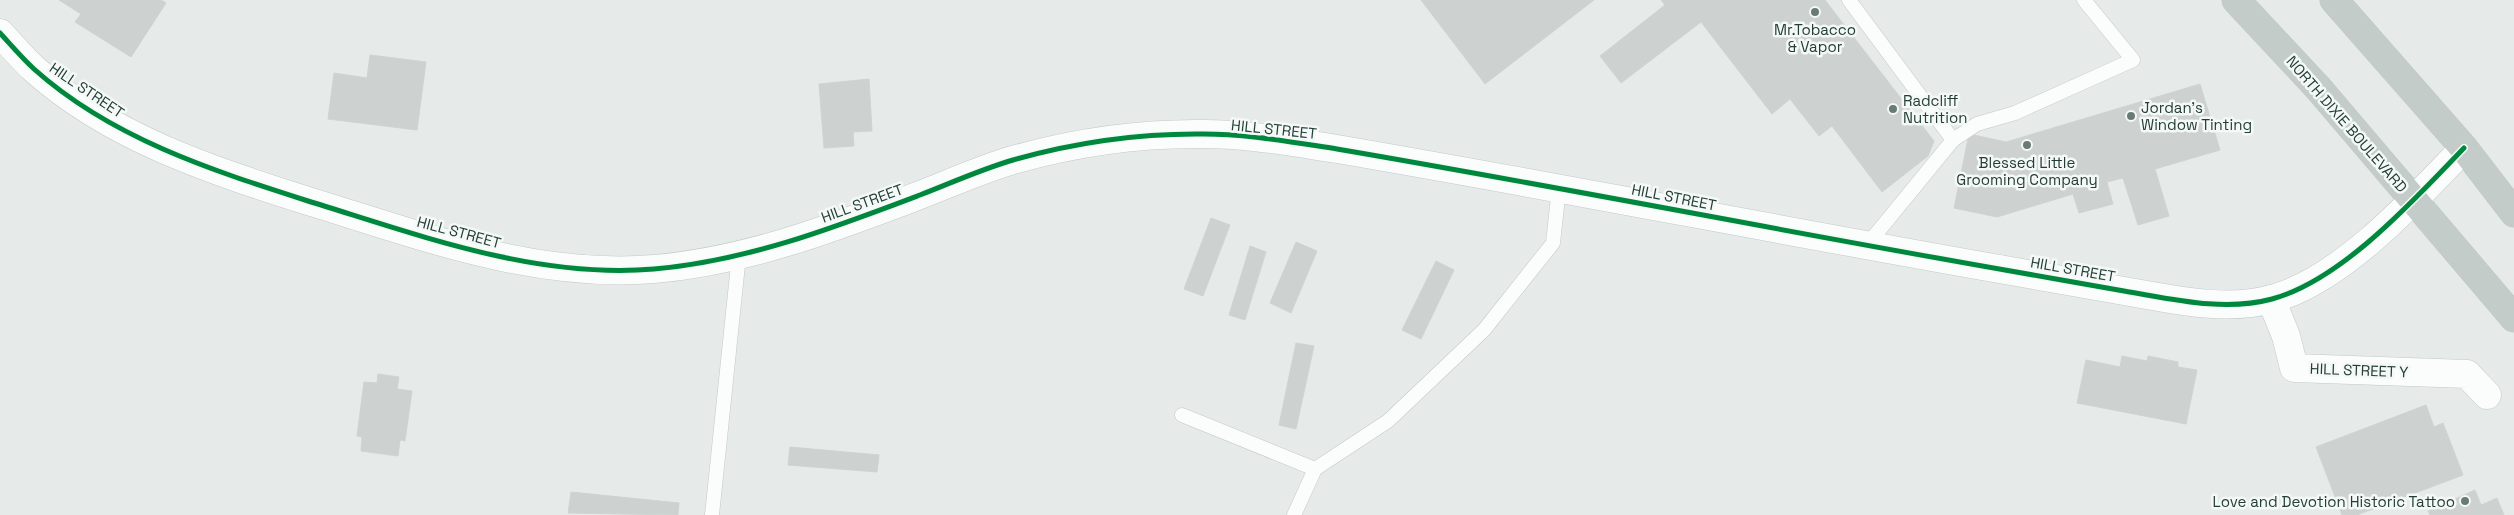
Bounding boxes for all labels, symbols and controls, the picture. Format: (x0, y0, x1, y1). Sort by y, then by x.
marker: Mr.Tobacco & Vapor (1809, 6, 1821, 18)
place label: Mr.Tobacco & Vapor (1774, 20, 1856, 56)
street label: NORTH DIXIE BOULEVARD (2282, 52, 2412, 196)
street label: HILL STREET (46, 58, 128, 122)
place label: Radcliff Nutrition (1903, 91, 1967, 127)
place label: Jordan's Window Tinting (2141, 98, 2252, 134)
marker: Radcliff Nutrition (1887, 103, 1899, 115)
marker: Jordan's Window Tinting (2125, 110, 2137, 122)
street label: HILL STREET (1230, 115, 1318, 143)
marker: Blessed Little Grooming Company (2021, 139, 2033, 151)
place label: Blessed Little Grooming Company (1956, 153, 2098, 189)
street label: HILL STREET (818, 179, 906, 227)
street label: HILL STREET (1630, 179, 1718, 215)
street label: HILL STREET (415, 212, 503, 252)
street label: HILL STREET (2029, 252, 2117, 286)
street label: HILL STREET Y (2309, 359, 2409, 381)
place label: Love and Devotion Historic Tattoo (2213, 492, 2455, 511)
marker: Love and Devotion Historic Tattoo (2459, 495, 2471, 507)

